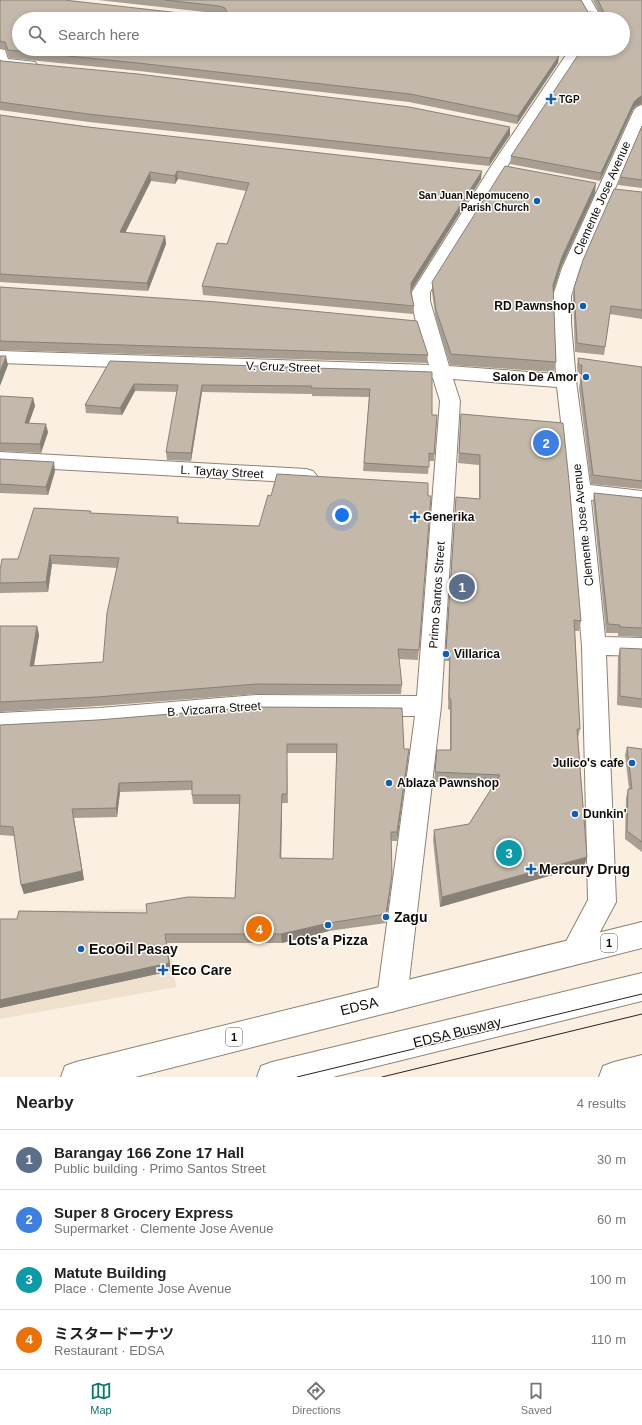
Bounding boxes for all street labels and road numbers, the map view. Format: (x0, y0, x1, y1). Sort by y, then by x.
street label: Clemente Jose Avenue (571, 139, 634, 257)
street label: V. Cruz Street (246, 359, 321, 375)
street label: L. Taytay Street (180, 463, 265, 481)
street label: Clemente Jose Avenue (570, 463, 596, 587)
street label: Primo Santos Street (426, 540, 448, 649)
street label: B. Vizcarra Street (167, 699, 262, 719)
road number: 1 (601, 934, 617, 952)
street label: EDSA (339, 993, 380, 1018)
street label: EDSA Busway (411, 1013, 503, 1051)
road number: 1 (226, 1028, 242, 1046)

